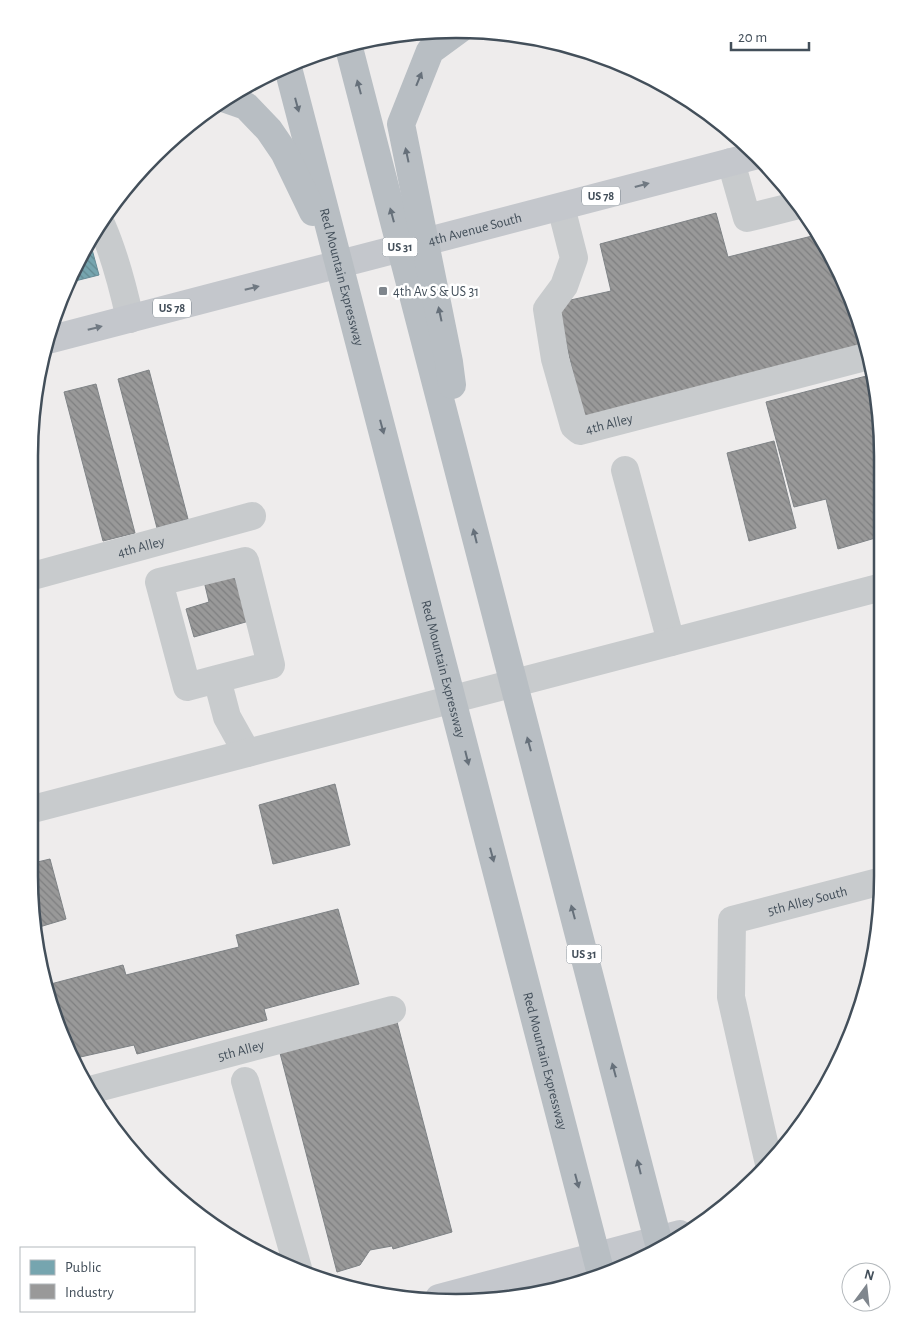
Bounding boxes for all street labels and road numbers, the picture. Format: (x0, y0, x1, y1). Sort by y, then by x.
road number: US 78 (582, 187, 620, 206)
street label: Red Mountain Expressway (317, 207, 366, 348)
street label: 4th Avenue South (427, 211, 523, 249)
road number: US 31 (382, 238, 418, 256)
road number: US 78 (153, 298, 191, 318)
street label: 4th Alley (584, 412, 634, 437)
street label: 4th Alley (116, 534, 166, 560)
street label: Red Mountain Expressway (418, 599, 468, 740)
street label: 5th Alley South (766, 884, 849, 918)
road number: US 31 (566, 944, 602, 964)
street label: Red Mountain Expressway (520, 991, 569, 1132)
street label: 5th Alley (216, 1038, 266, 1064)

